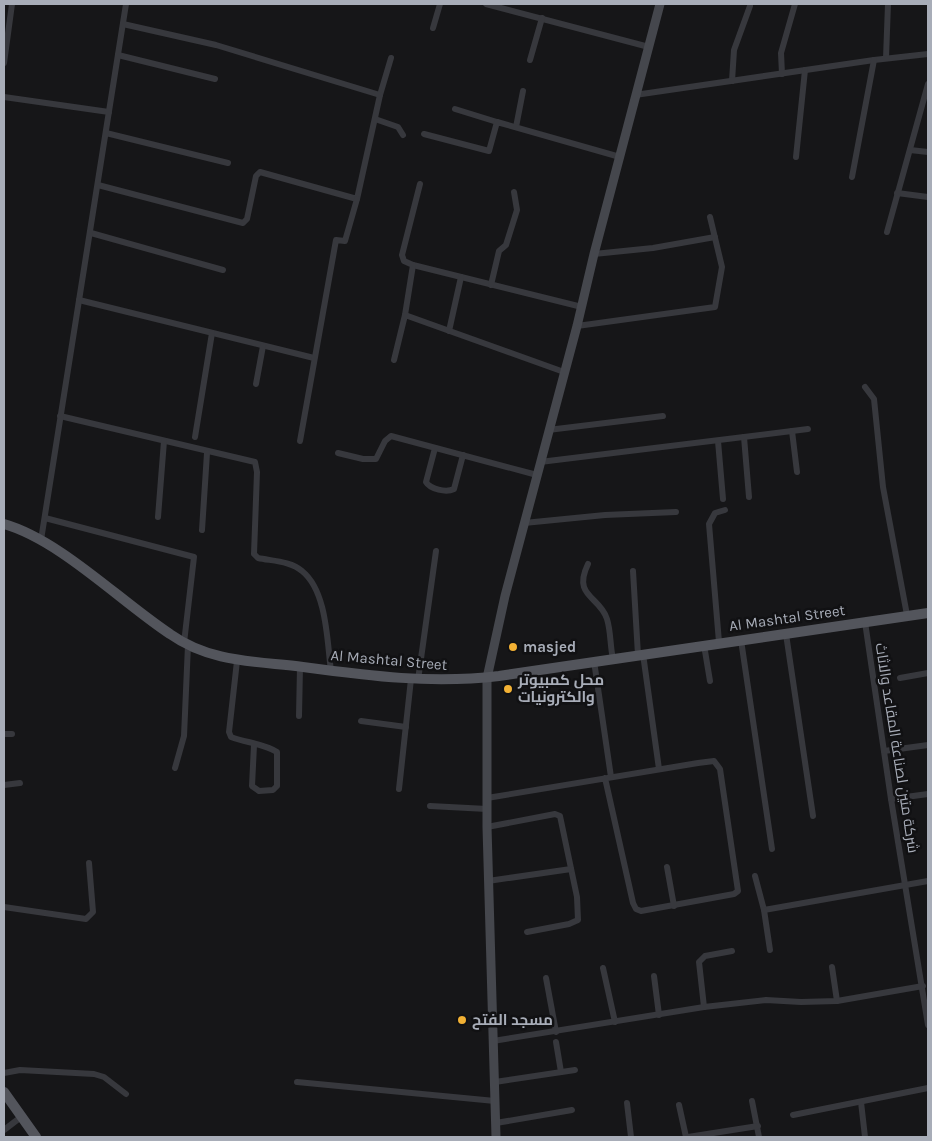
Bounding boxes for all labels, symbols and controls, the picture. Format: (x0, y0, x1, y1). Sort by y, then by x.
street label: Al Mashtal Street (728, 601, 847, 635)
place label: masjed (523, 638, 576, 656)
marker: masjed (507, 641, 519, 653)
street label: شركة متين لصناعة المقاعد والاثاث (870, 642, 923, 855)
street label: Al Mashtal Street (330, 646, 448, 674)
place label: محل كمبيوتر والكترونيات (517, 671, 604, 706)
marker: محل كمبيوتر والكترونيات (502, 683, 514, 695)
place label: مسجد الفتح (472, 1011, 553, 1030)
marker: مسجد الفتح (456, 1014, 468, 1026)

